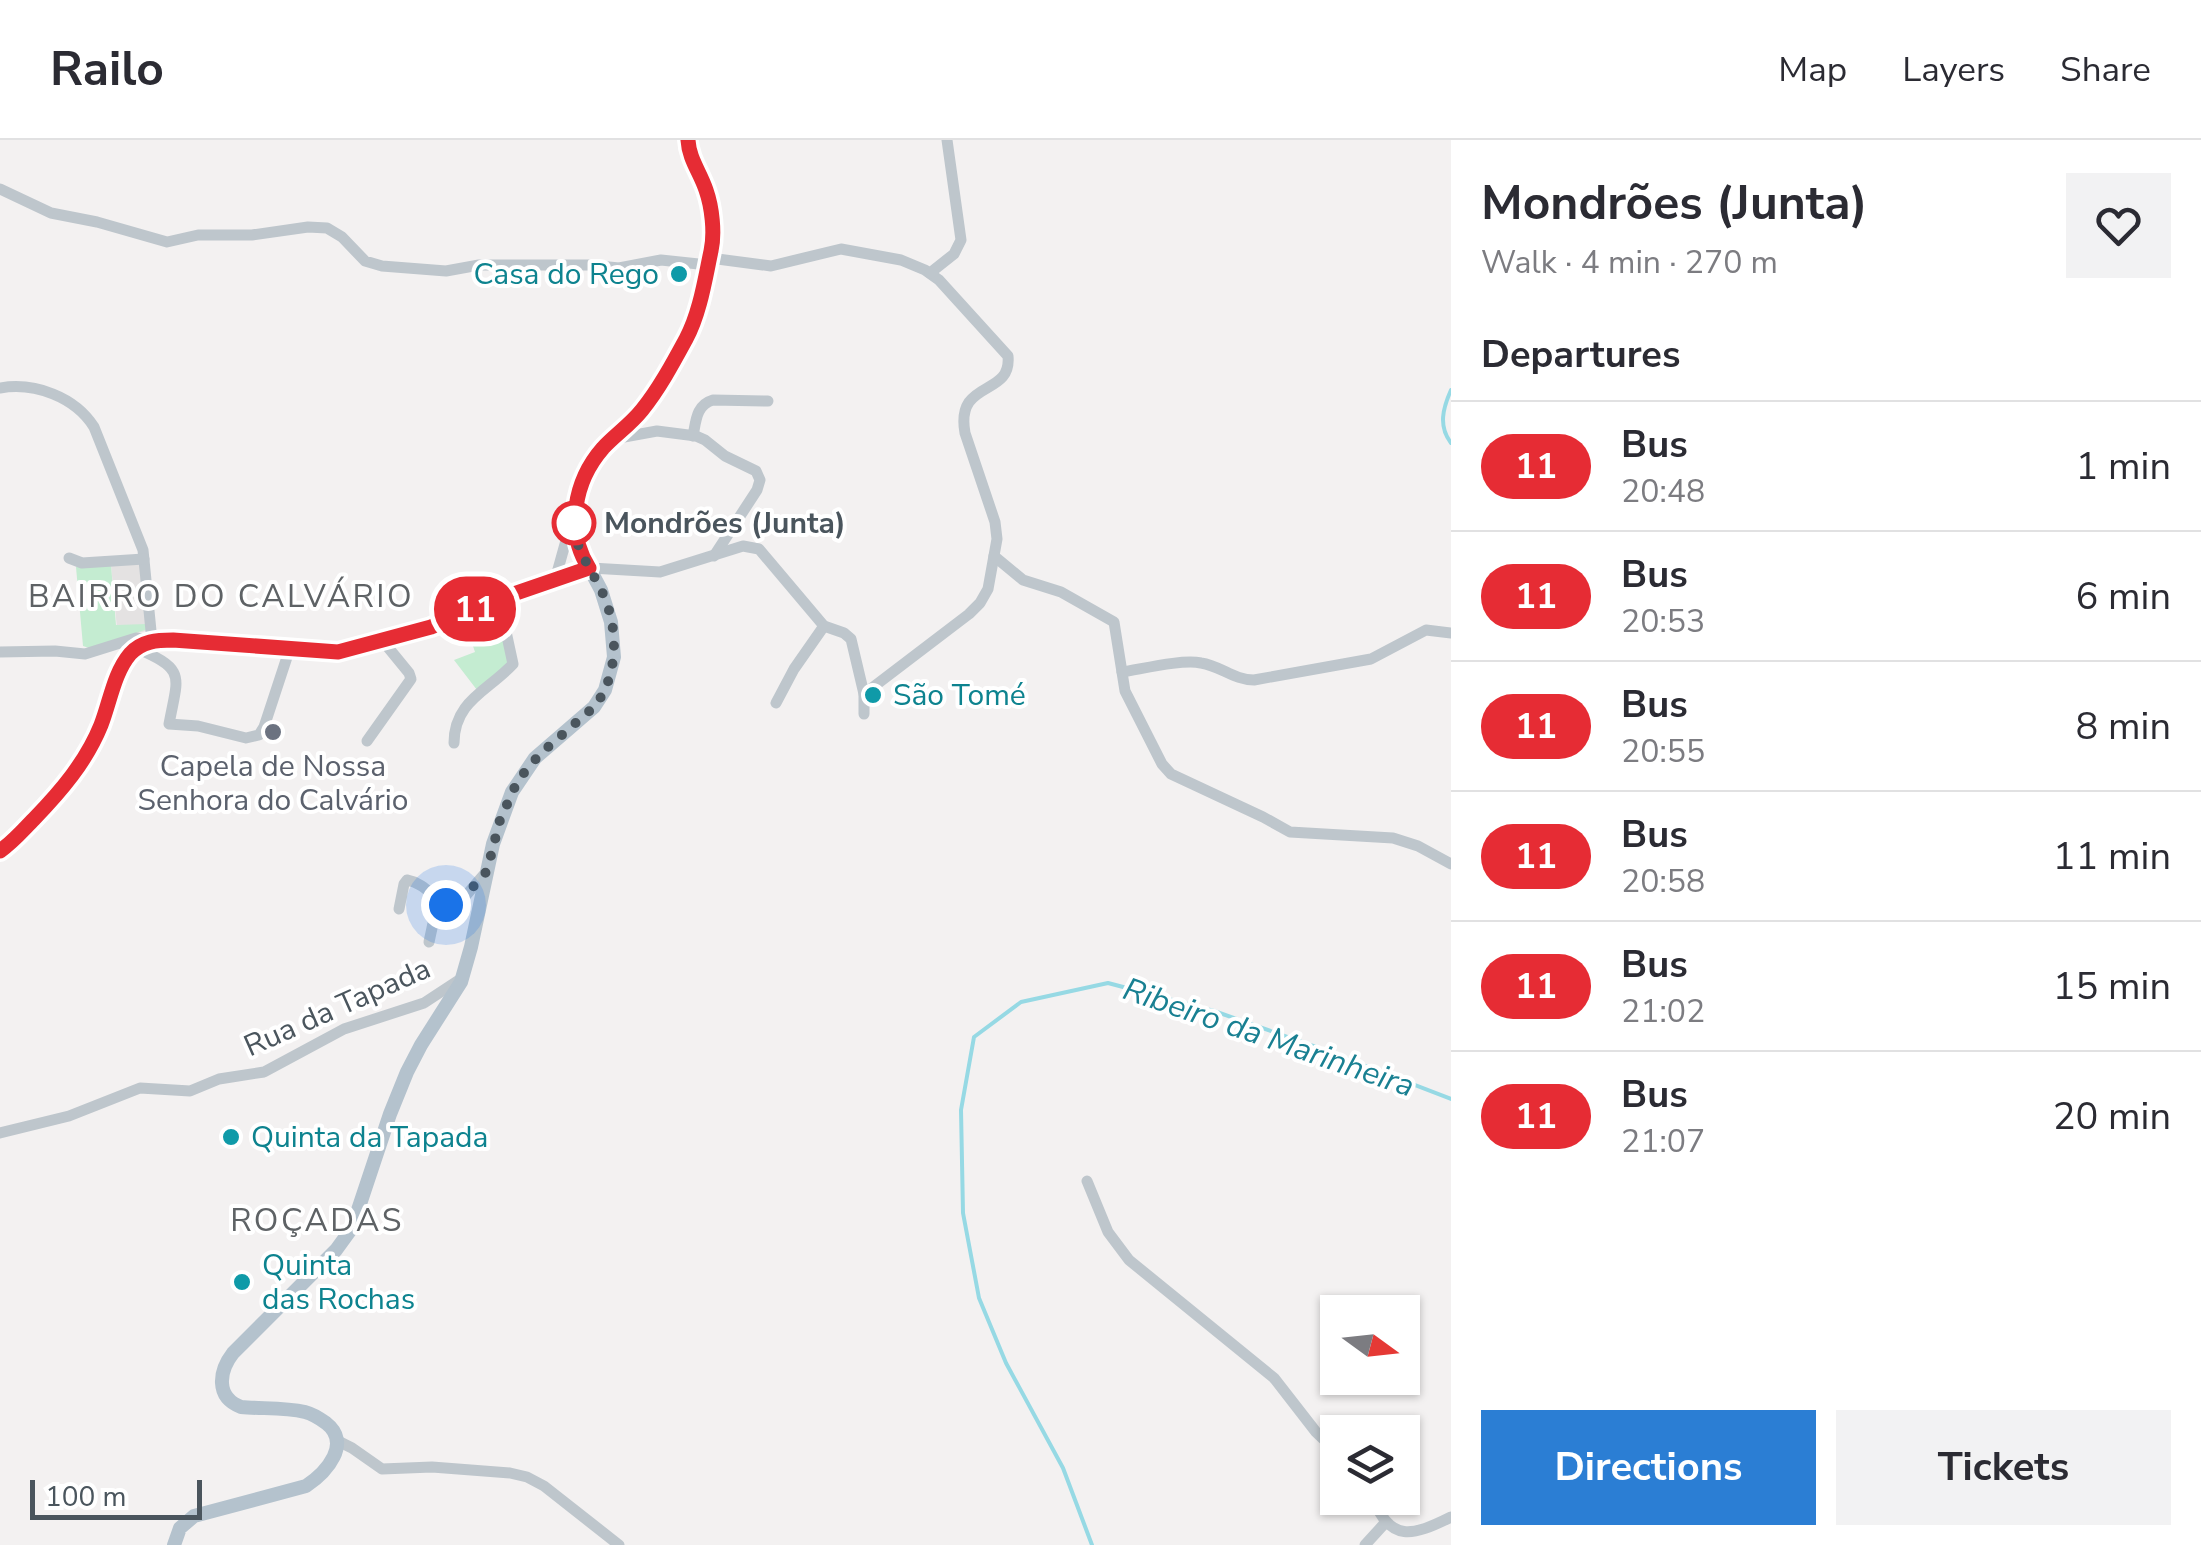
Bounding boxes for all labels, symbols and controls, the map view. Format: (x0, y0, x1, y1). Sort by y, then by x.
text: Railo (50, 36, 164, 102)
text: Map (1778, 46, 1847, 93)
text: Layers (1902, 46, 2005, 93)
text: Share (2060, 46, 2151, 93)
text: Mondrões (Junta) (1481, 170, 1868, 236)
button: heart (2066, 173, 2171, 278)
text: Walk · 4 min · 270 m (1481, 241, 1778, 284)
place label: Casa do Rego (474, 254, 659, 295)
marker: Casa do Rego (668, 263, 690, 285)
text: Departures (1481, 329, 1680, 380)
text: Bus (1621, 419, 1688, 470)
text: 1 min (2076, 441, 2171, 492)
text: 11 (1515, 443, 1557, 490)
text: 20:48 (1621, 470, 1705, 513)
marker: Mondrões (Junta) (553, 502, 595, 544)
place label: Mondrões (Junta) (604, 503, 846, 544)
text: Bus (1621, 549, 1688, 600)
text: 6 min (2076, 571, 2171, 622)
text: 11 (1515, 573, 1557, 620)
district label: BAIRRO DO CALVÁRIO (28, 575, 414, 618)
line badge: 11 (430, 576, 520, 642)
text: 11 (454, 586, 496, 633)
text: 20:53 (1621, 600, 1705, 643)
place label: São Tomé (893, 675, 1026, 716)
text: Bus (1621, 679, 1688, 730)
marker: São Tomé (862, 684, 884, 706)
text: 8 min (2076, 701, 2171, 752)
text: 11 (1515, 703, 1557, 750)
marker: Capela de Nossa Senhora do Calvário (262, 721, 284, 743)
text: 20:55 (1621, 730, 1705, 773)
place label: Capela de Nossa Senhora do Calvário (138, 746, 408, 821)
text: Bus (1621, 809, 1688, 860)
text: 11 min (2053, 831, 2171, 882)
text: 11 (1515, 833, 1557, 880)
text: 20:58 (1621, 860, 1705, 903)
your location (421, 880, 471, 930)
text: Bus (1621, 939, 1688, 990)
street label: Rua da Tapada (237, 948, 437, 1067)
text: 15 min (2053, 961, 2171, 1012)
text: 11 (1515, 963, 1557, 1010)
water label: Ribeiro da Marinheira (1117, 967, 1420, 1108)
text: 21:02 (1621, 990, 1705, 1033)
text: Bus (1621, 1069, 1688, 1120)
text: 20 min (2053, 1091, 2171, 1142)
text: 11 (1515, 1093, 1557, 1140)
place label: Quinta da Tapada (251, 1117, 489, 1158)
text: 21:07 (1621, 1120, 1705, 1163)
marker: Quinta da Tapada (220, 1126, 242, 1148)
district label: ROÇADAS (230, 1199, 404, 1242)
place label: Quinta das Rochas (262, 1245, 415, 1320)
marker: Quinta das Rochas (231, 1271, 253, 1293)
north arrow (1320, 1295, 1420, 1395)
map controls (1320, 1295, 1420, 1515)
button: Directions (1481, 1410, 1816, 1525)
button: Tickets (1836, 1410, 2171, 1525)
button: layers (1320, 1415, 1420, 1515)
scale bar (30, 1475, 202, 1520)
text: 100 m (45, 1478, 127, 1516)

